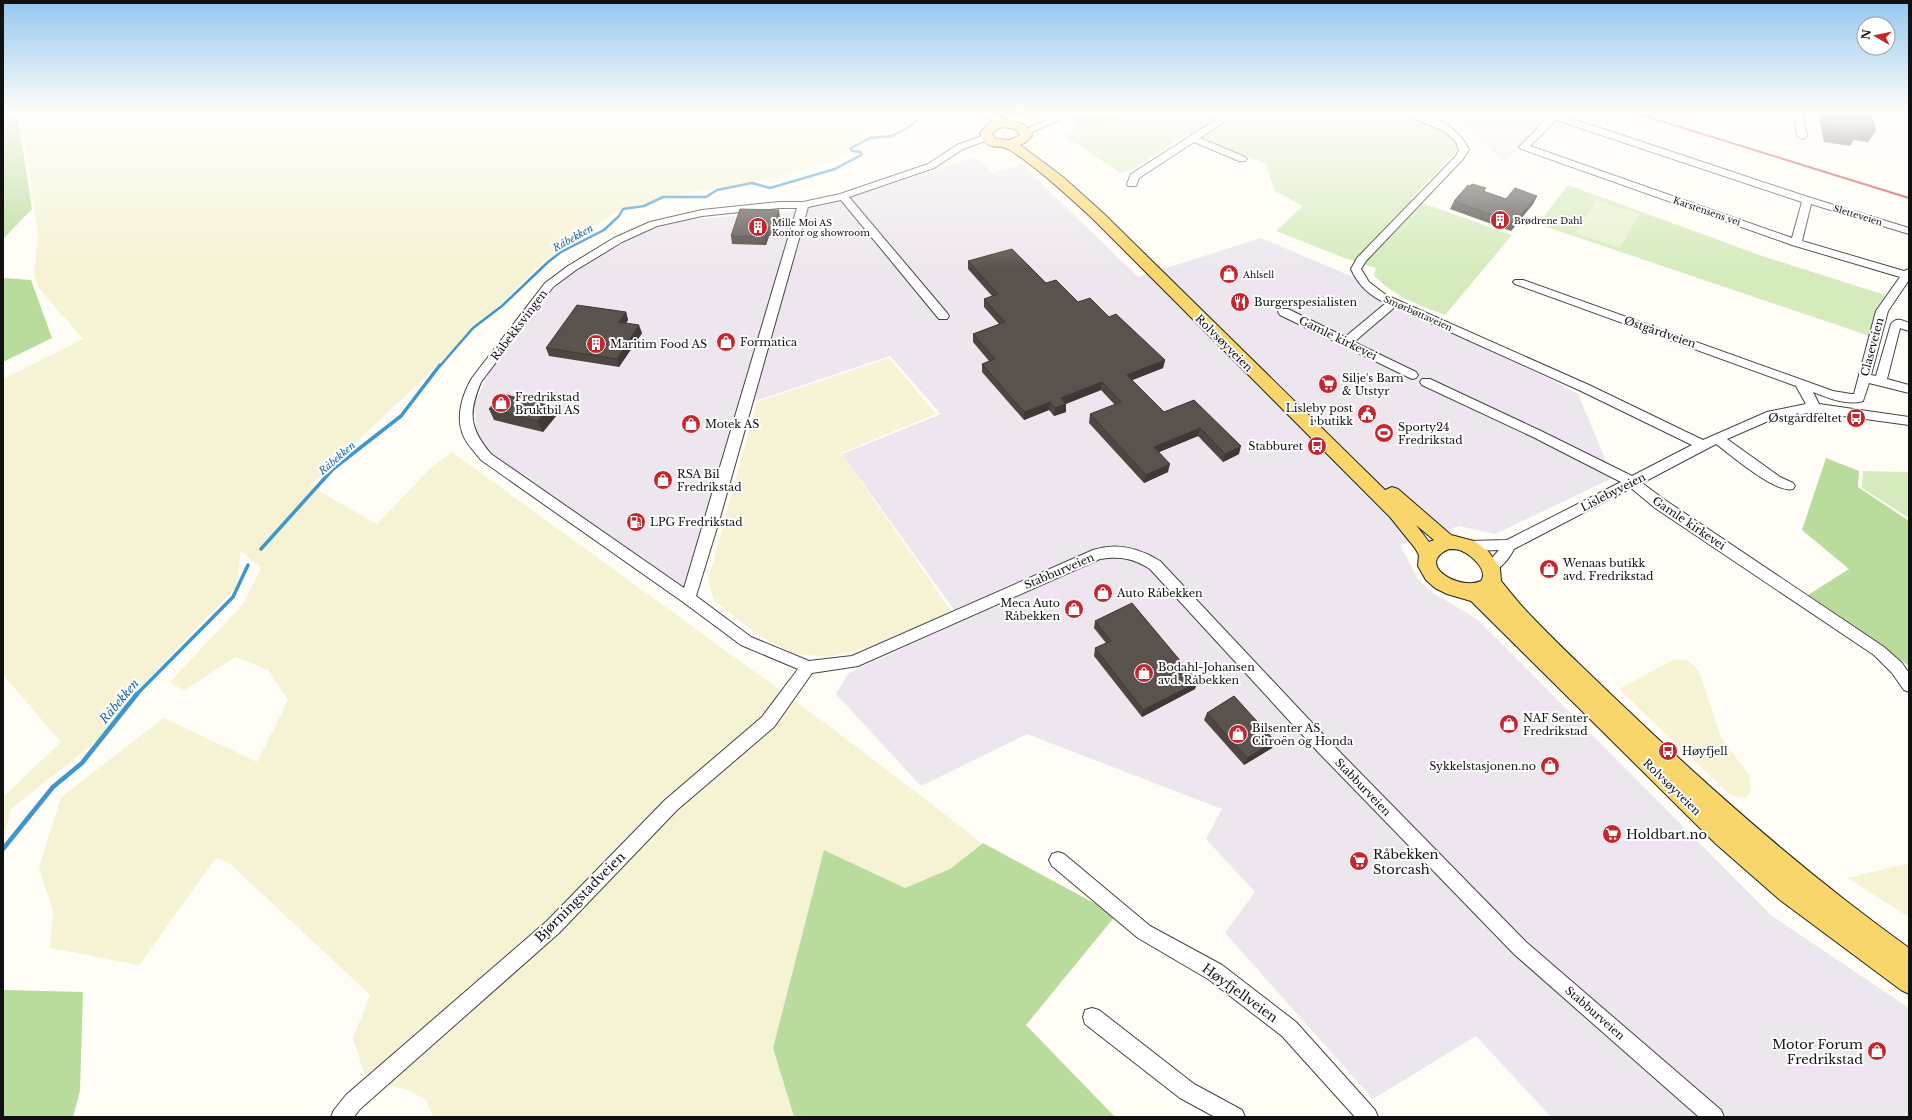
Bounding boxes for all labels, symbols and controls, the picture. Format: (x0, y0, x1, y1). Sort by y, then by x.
north arrow (1856, 16, 1896, 56)
text: N (1858, 28, 1874, 41)
street label: Karstensens vei (1672, 194, 1742, 228)
street label: Sletteveien (1832, 202, 1884, 228)
building icon: Brødrene Dahl (1489, 209, 1511, 231)
place label: Brødrene Dahl (1514, 215, 1582, 226)
building icon: Mille Moi AS Kontor og showroom (747, 216, 769, 238)
place label: Mille Moi AS Kontor og showroom (772, 217, 870, 238)
water label: Råbekken (550, 222, 596, 255)
shop icon: Ahlsell (1218, 263, 1240, 285)
place label: Ahlsell (1242, 269, 1274, 280)
street label: Råbekksvingen (488, 286, 550, 363)
restaurant icon: Burgerspesialisten (1229, 291, 1251, 313)
street label: Smørbøttaveien (1382, 293, 1454, 333)
place label: Burgerspesialisten (1254, 295, 1357, 309)
street label: Rolvsøyveien (1192, 311, 1256, 375)
street label: Gamle kirkevei (1297, 313, 1380, 363)
street label: Østgårdveien (1622, 313, 1698, 351)
street label: Claseveien (1857, 316, 1887, 378)
shop icon: Formatica (715, 331, 737, 353)
building icon: Maritim Food AS (585, 333, 607, 355)
place label: Formatica (740, 335, 798, 349)
place label: Maritim Food AS (610, 337, 707, 351)
place label: Silje's Barn & Utstyr (1342, 371, 1404, 398)
supermarket icon: Silje's Barn & Utstyr (1317, 373, 1339, 395)
place label: Fredrikstad Bruktbil AS (515, 390, 580, 417)
shop icon: Fredrikstad Bruktbil AS (490, 392, 512, 414)
place label: Lisleby post i butikk (1286, 401, 1354, 428)
public building icon: Lisleby post i butikk (1356, 403, 1378, 425)
bus stop icon: Østgårdfeltet (1845, 407, 1867, 429)
place label: Østgårdfeltet (1768, 411, 1843, 425)
shop icon: Motek AS (680, 413, 702, 435)
place label: Motek AS (705, 417, 759, 431)
place label: Sporty24 Fredrikstad (1398, 420, 1463, 447)
sports icon: Sporty24 Fredrikstad (1373, 422, 1395, 444)
bus stop icon: Stabburet (1306, 435, 1328, 457)
water label: Råbekken (315, 439, 358, 478)
place label: Stabburet (1248, 439, 1304, 453)
place label: RSA Bil Fredrikstad (677, 467, 742, 494)
shop icon: RSA Bil Fredrikstad (652, 469, 674, 491)
street label: Lislebyveien (1578, 469, 1648, 514)
street label: Gamle kirkevei (1650, 493, 1728, 553)
fuel station icon: LPG Fredrikstad (625, 511, 647, 533)
place label: LPG Fredrikstad (650, 515, 743, 529)
street label: Stabburveien (1022, 550, 1097, 592)
place label: Wenaas butikk avd. Fredrikstad (1562, 556, 1654, 583)
shop icon: Wenaas butikk avd. Fredrikstad (1538, 558, 1560, 580)
shop icon: Auto Råbekken (1092, 582, 1114, 604)
place label: Auto Råbekken (1116, 586, 1203, 600)
place label: Meca Auto Råbekken (1000, 596, 1060, 623)
shop icon: Meca Auto Råbekken (1063, 598, 1085, 620)
place label: Bodahl-Johansen avd. Råbekken (1158, 660, 1255, 687)
shop icon: Bodahl-Johansen avd. Råbekken (1133, 662, 1155, 684)
water label: Råbekken (96, 675, 142, 727)
place label: NAF Senter Fredrikstad (1523, 711, 1589, 738)
shop icon: NAF Senter Fredrikstad (1498, 713, 1520, 735)
place label: Bilsenter AS Citroën og Honda (1252, 721, 1354, 748)
shop icon: Bilsenter AS Citroën og Honda (1227, 723, 1249, 745)
bus stop icon: Høyfjell (1657, 740, 1679, 762)
place label: Høyfjell (1682, 744, 1728, 758)
street label: Stabburveien (1332, 755, 1394, 819)
shop icon: Sykkelstasjonen.no (1539, 755, 1561, 777)
street label: Rolvsøyveien (1640, 756, 1704, 818)
place label: Sykkelstasjonen.no (1429, 759, 1536, 773)
supermarket icon: Holdbart.no (1601, 823, 1623, 845)
place label: Holdbart.no (1626, 826, 1707, 843)
place label: Råbekken Storcash (1373, 846, 1438, 878)
street label: Bjørningstadveien (531, 848, 629, 946)
supermarket icon: Råbekken Storcash (1348, 850, 1370, 872)
street label: Høyfjellveien (1199, 960, 1281, 1026)
street label: Stabburveien (1562, 983, 1628, 1043)
place label: Motor Forum Fredrikstad (1772, 1036, 1863, 1068)
shop icon: Motor Forum Fredrikstad (1866, 1040, 1888, 1062)

